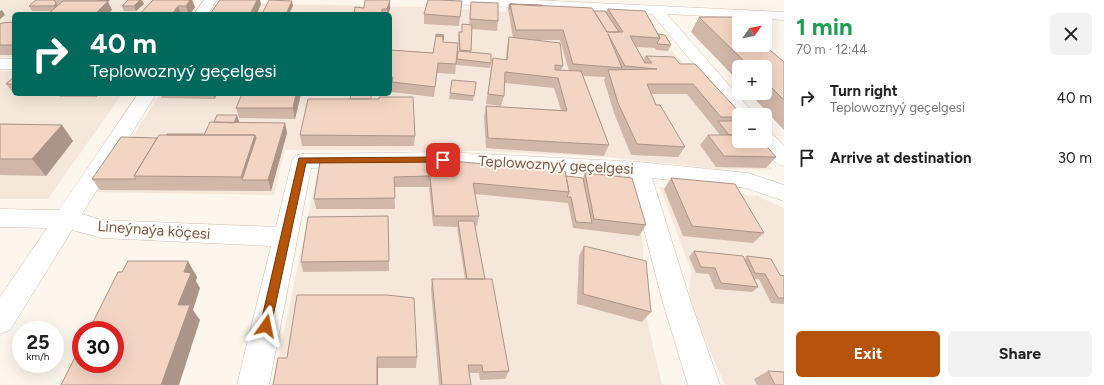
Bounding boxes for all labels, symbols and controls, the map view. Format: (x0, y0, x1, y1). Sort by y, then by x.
north arrow (732, 12, 772, 52)
map controls (732, 12, 772, 148)
text: 1 min (796, 12, 853, 41)
button: close (1050, 13, 1092, 55)
text: 40 m (90, 26, 157, 60)
icon: right (24, 28, 76, 80)
text: 70 m · 12:44 (796, 42, 867, 57)
text: Teplowoznyý geçelgesi (90, 60, 277, 82)
button: + (732, 60, 772, 100)
text: Turn right (830, 82, 898, 100)
icon: right (796, 87, 818, 109)
text: 40 m (1057, 89, 1092, 107)
text: Teplowoznyý geçelgesi (830, 100, 965, 115)
button: − (732, 108, 772, 148)
pin (426, 143, 460, 177)
icon: arrive (796, 147, 818, 169)
icon: arrive (432, 149, 454, 171)
text: Arrive at destination (830, 149, 971, 167)
text: 30 m (1058, 149, 1092, 167)
street label: Teplowoznyý geçelgesi (478, 152, 634, 178)
street label: Lineýnaýa köçesi (97, 217, 211, 243)
position arrow (245, 305, 287, 347)
speed limit sign: 30 (72, 321, 124, 373)
text: 25 (26, 330, 50, 354)
button: Exit (796, 331, 940, 377)
button: Share (948, 331, 1092, 377)
text: km/h (27, 350, 49, 363)

